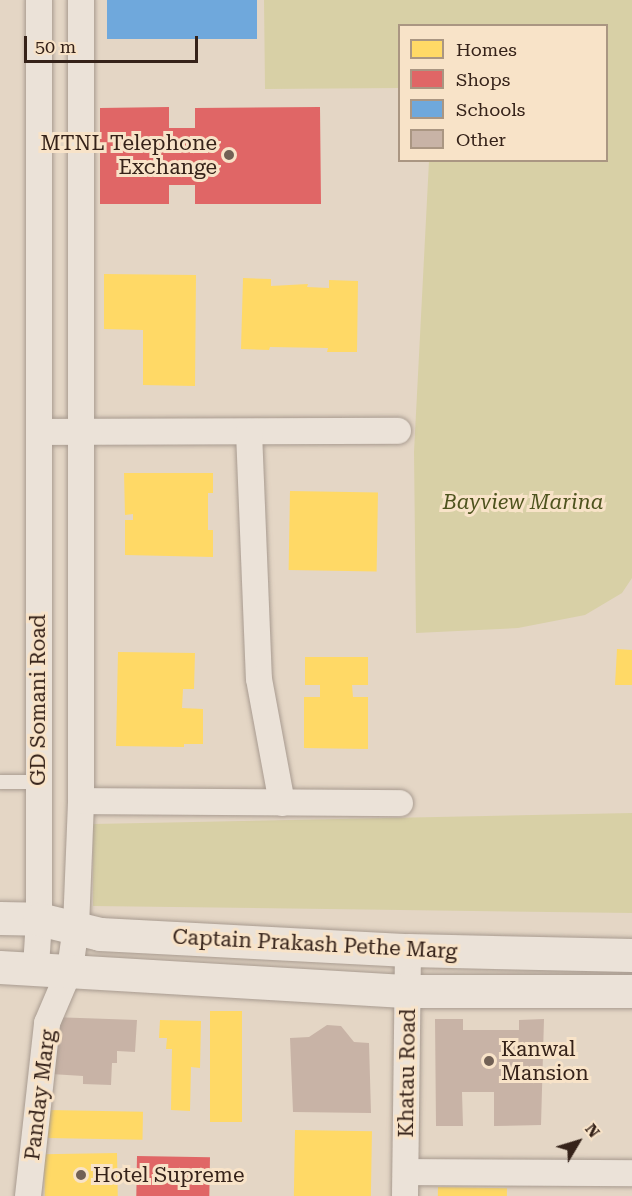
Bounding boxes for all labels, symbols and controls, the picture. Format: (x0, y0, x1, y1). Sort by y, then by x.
scale bar (27, 24, 201, 62)
legend (398, 24, 608, 162)
text: 50 m (35, 36, 76, 57)
text: Homes (456, 39, 517, 60)
text: Shops (456, 69, 510, 90)
text: Schools (456, 99, 525, 120)
text: Other (456, 129, 506, 150)
place label: MTNL Telephone Exchange (41, 130, 217, 180)
marker: MTNL Telephone Exchange (222, 148, 236, 162)
park label: Bayview Marina (443, 489, 603, 515)
street label: GD Somani Road (25, 614, 51, 786)
street label: Captain Prakash Pethe Marg (172, 924, 458, 964)
street label: Khatau Road (393, 1008, 421, 1138)
street label: Panday Marg (19, 1028, 61, 1162)
place label: Kanwal Mansion (501, 1036, 589, 1086)
marker: Kanwal Mansion (482, 1054, 496, 1068)
north arrow (548, 1112, 608, 1172)
text: N (581, 1120, 604, 1141)
place label: Hotel Supreme (93, 1162, 244, 1188)
marker: Hotel Supreme (74, 1168, 88, 1182)

